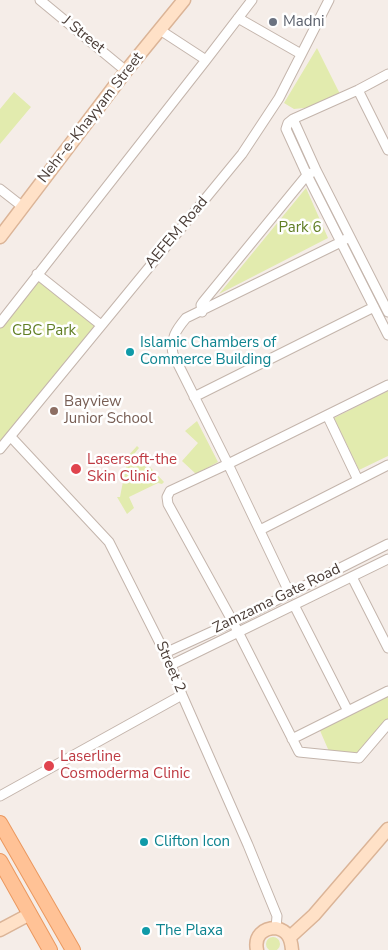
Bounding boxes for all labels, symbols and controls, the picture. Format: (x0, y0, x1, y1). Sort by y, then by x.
street label: J Street (58, 12, 108, 58)
place label: Madni (283, 13, 325, 31)
marker: Madni (267, 16, 279, 28)
street label: Nehr-e-Khayyam Street (34, 49, 148, 187)
street label: AEFEM Road (142, 193, 212, 273)
park label: Park 6 (279, 219, 321, 237)
park label: CBC Park (12, 322, 76, 340)
place label: Islamic Chambers of Commerce Building (140, 334, 276, 369)
marker: Islamic Chambers of Commerce Building (124, 346, 136, 358)
place label: Bayview Junior School (64, 393, 153, 428)
marker: Bayview Junior School (48, 405, 60, 417)
place label: Lasersoft-the Skin Clinic (87, 451, 177, 486)
marker: Lasersoft-the Skin Clinic (69, 462, 83, 476)
street label: Zamzama Gate Road (210, 560, 344, 638)
street label: Street 2 (151, 639, 189, 695)
place label: Laserline Cosmoderma Clinic (60, 748, 190, 783)
marker: Laserline Cosmoderma Clinic (42, 759, 56, 773)
place label: Clifton Icon (154, 833, 230, 851)
marker: Clifton Icon (138, 836, 150, 848)
place label: The Plaxa (156, 922, 223, 940)
marker: The Plaxa (140, 925, 152, 937)

